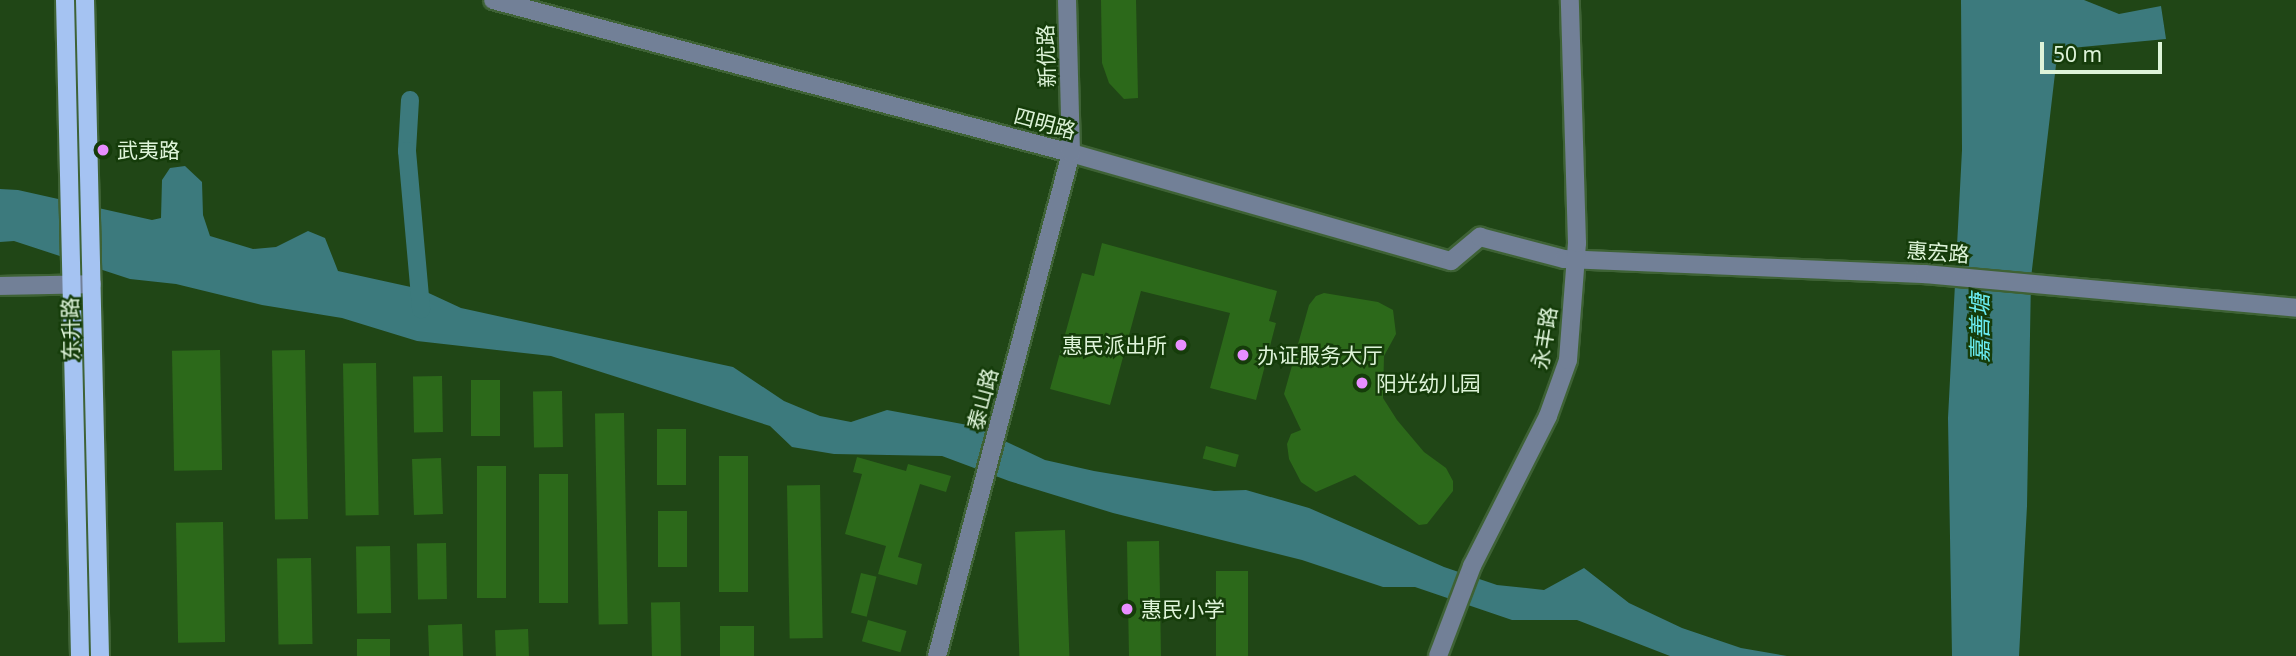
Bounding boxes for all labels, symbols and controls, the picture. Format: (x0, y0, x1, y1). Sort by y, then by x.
street label: 新优路 (1032, 24, 1060, 88)
scale bar (2044, 28, 2166, 72)
text: 50 m (2053, 40, 2102, 68)
street label: 四明路 (1011, 103, 1079, 143)
place label: 武夷路 (117, 137, 180, 163)
marker: 武夷路 (95, 142, 111, 158)
street label: 惠宏路 (1906, 237, 1970, 267)
water label: 嘉善塘 (1965, 294, 1993, 362)
street label: 东升路 (57, 297, 83, 361)
street label: 永丰路 (1527, 305, 1561, 371)
place label: 惠民派出所 (1062, 332, 1167, 358)
marker: 惠民派出所 (1173, 337, 1189, 353)
place label: 办证服务大厅 (1257, 342, 1383, 368)
marker: 办证服务大厅 (1235, 347, 1251, 363)
street label: 泰山路 (962, 365, 1002, 433)
place label: 阳光幼儿园 (1376, 370, 1481, 396)
marker: 阳光幼儿园 (1354, 375, 1370, 391)
place label: 惠民小学 (1141, 596, 1225, 622)
marker: 惠民小学 (1119, 601, 1135, 617)

